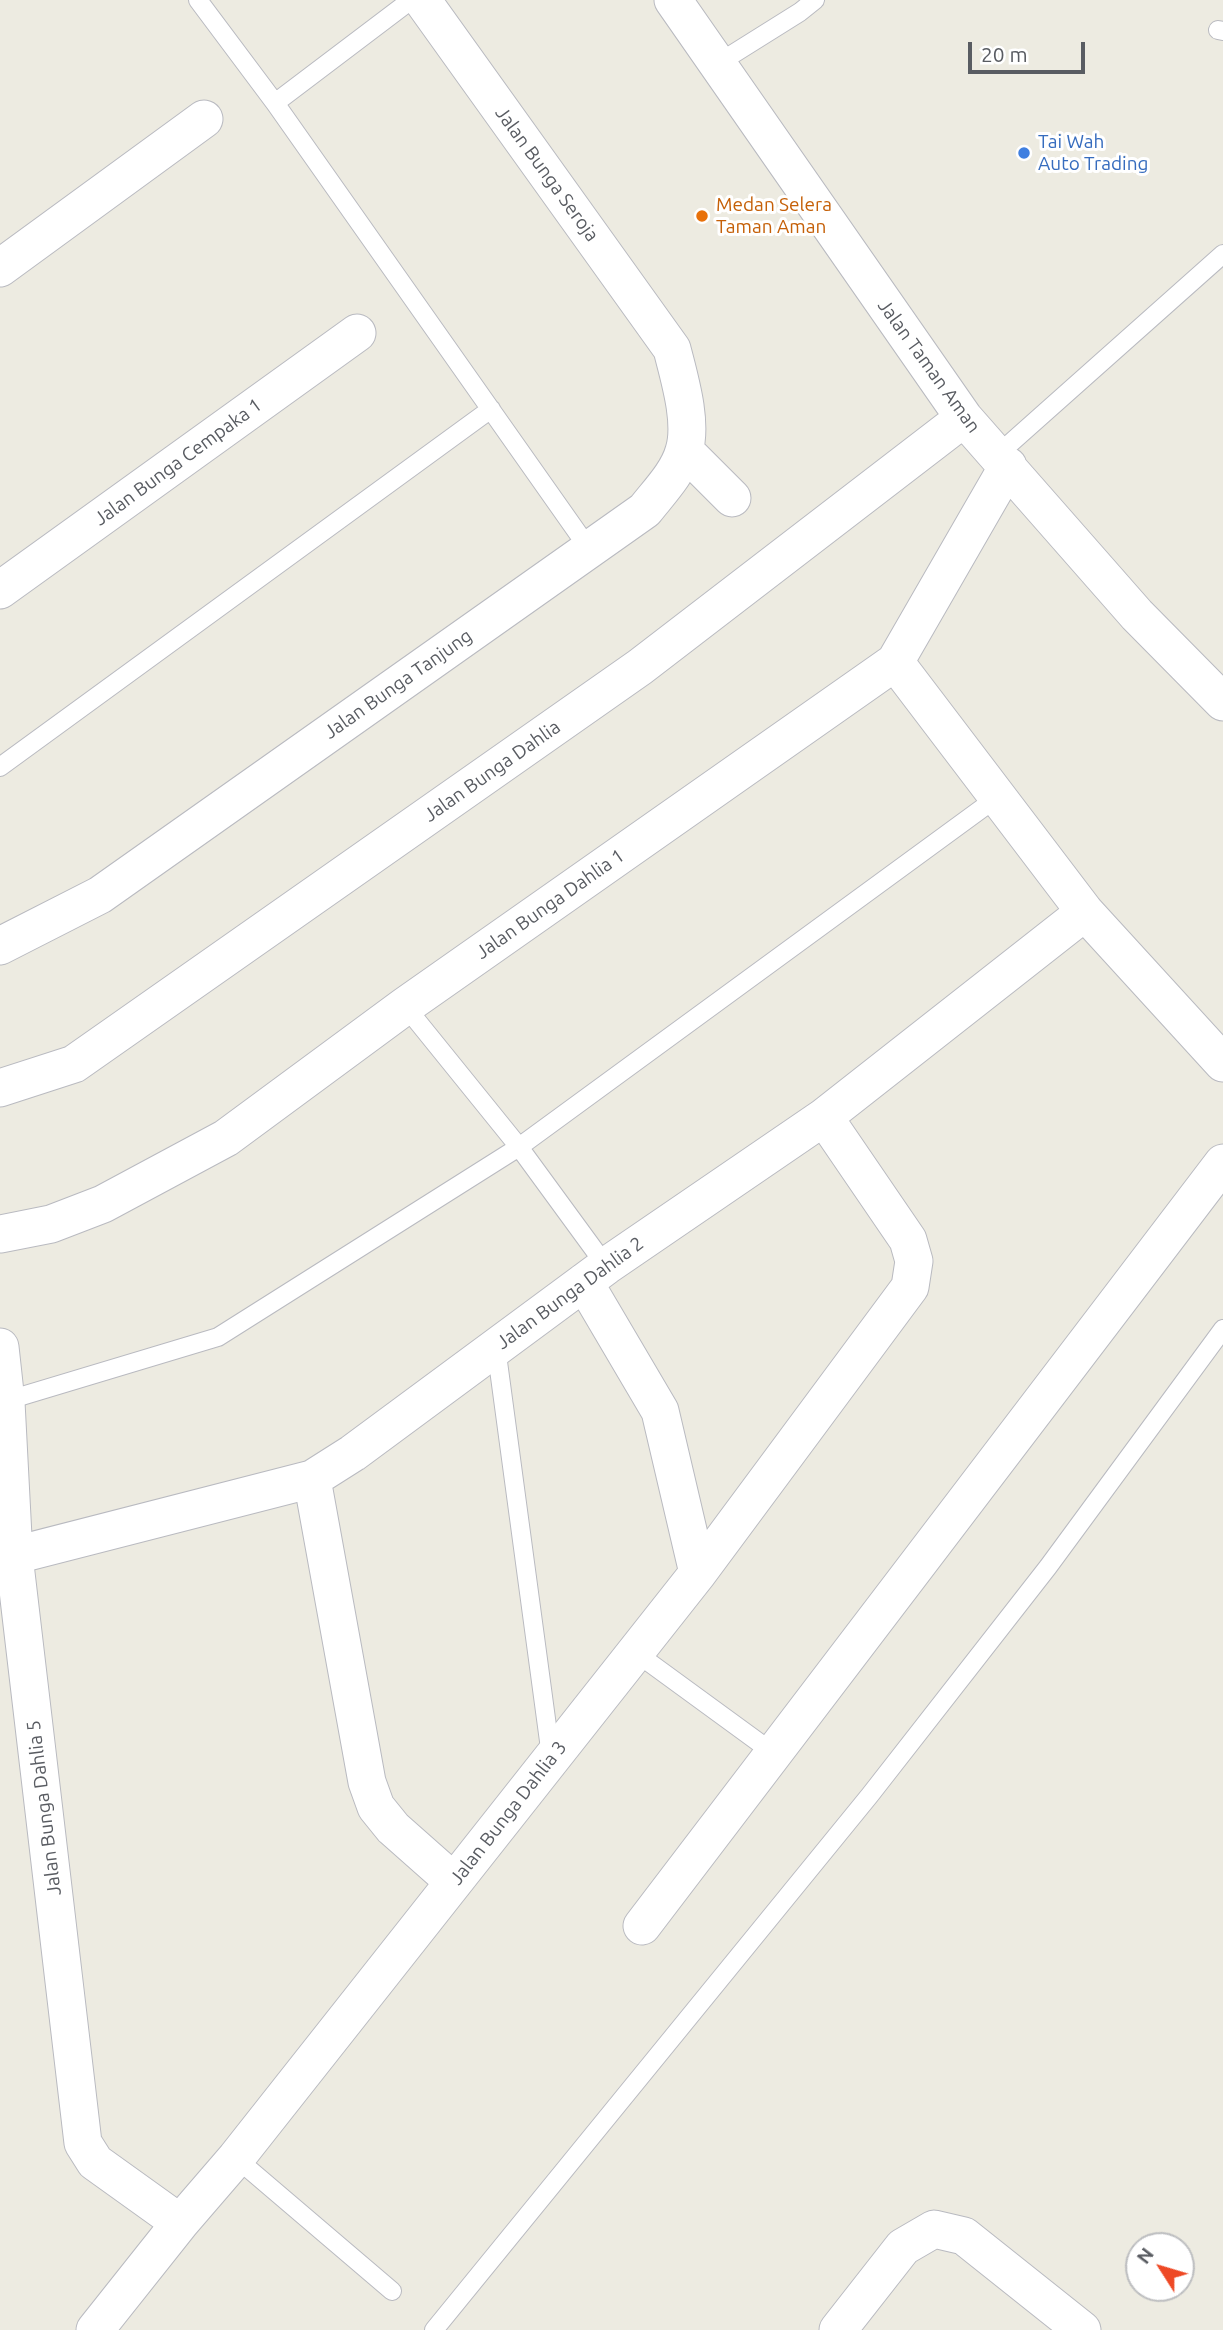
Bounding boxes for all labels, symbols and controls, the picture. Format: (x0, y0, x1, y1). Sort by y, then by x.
scale bar (971, 28, 1088, 72)
text: 20 m (981, 42, 1028, 66)
street label: Jalan Bunga Seroja (490, 102, 604, 246)
place label: Tai Wah Auto Trading (1038, 131, 1148, 175)
marker: Tai Wah Auto Trading (1016, 145, 1032, 161)
place label: Medan Selera Taman Aman (716, 194, 832, 238)
marker: Medan Selera Taman Aman (694, 208, 710, 224)
street label: Jalan Taman Aman (873, 295, 985, 437)
street label: Jalan Bunga Cempaka 1 (90, 393, 266, 531)
street label: Jalan Bunga Tanjung (320, 624, 476, 744)
street label: Jalan Bunga Dahlia (419, 715, 565, 827)
street label: Jalan Bunga Dahlia 1 (471, 844, 629, 964)
street label: Jalan Bunga Dahlia 2 (492, 1232, 648, 1354)
street label: Jalan Bunga Dahlia 5 (22, 1719, 66, 1897)
street label: Jalan Bunga Dahlia 3 (445, 1736, 571, 1890)
north arrow (1125, 2232, 1195, 2302)
text: N (1132, 2243, 1158, 2268)

